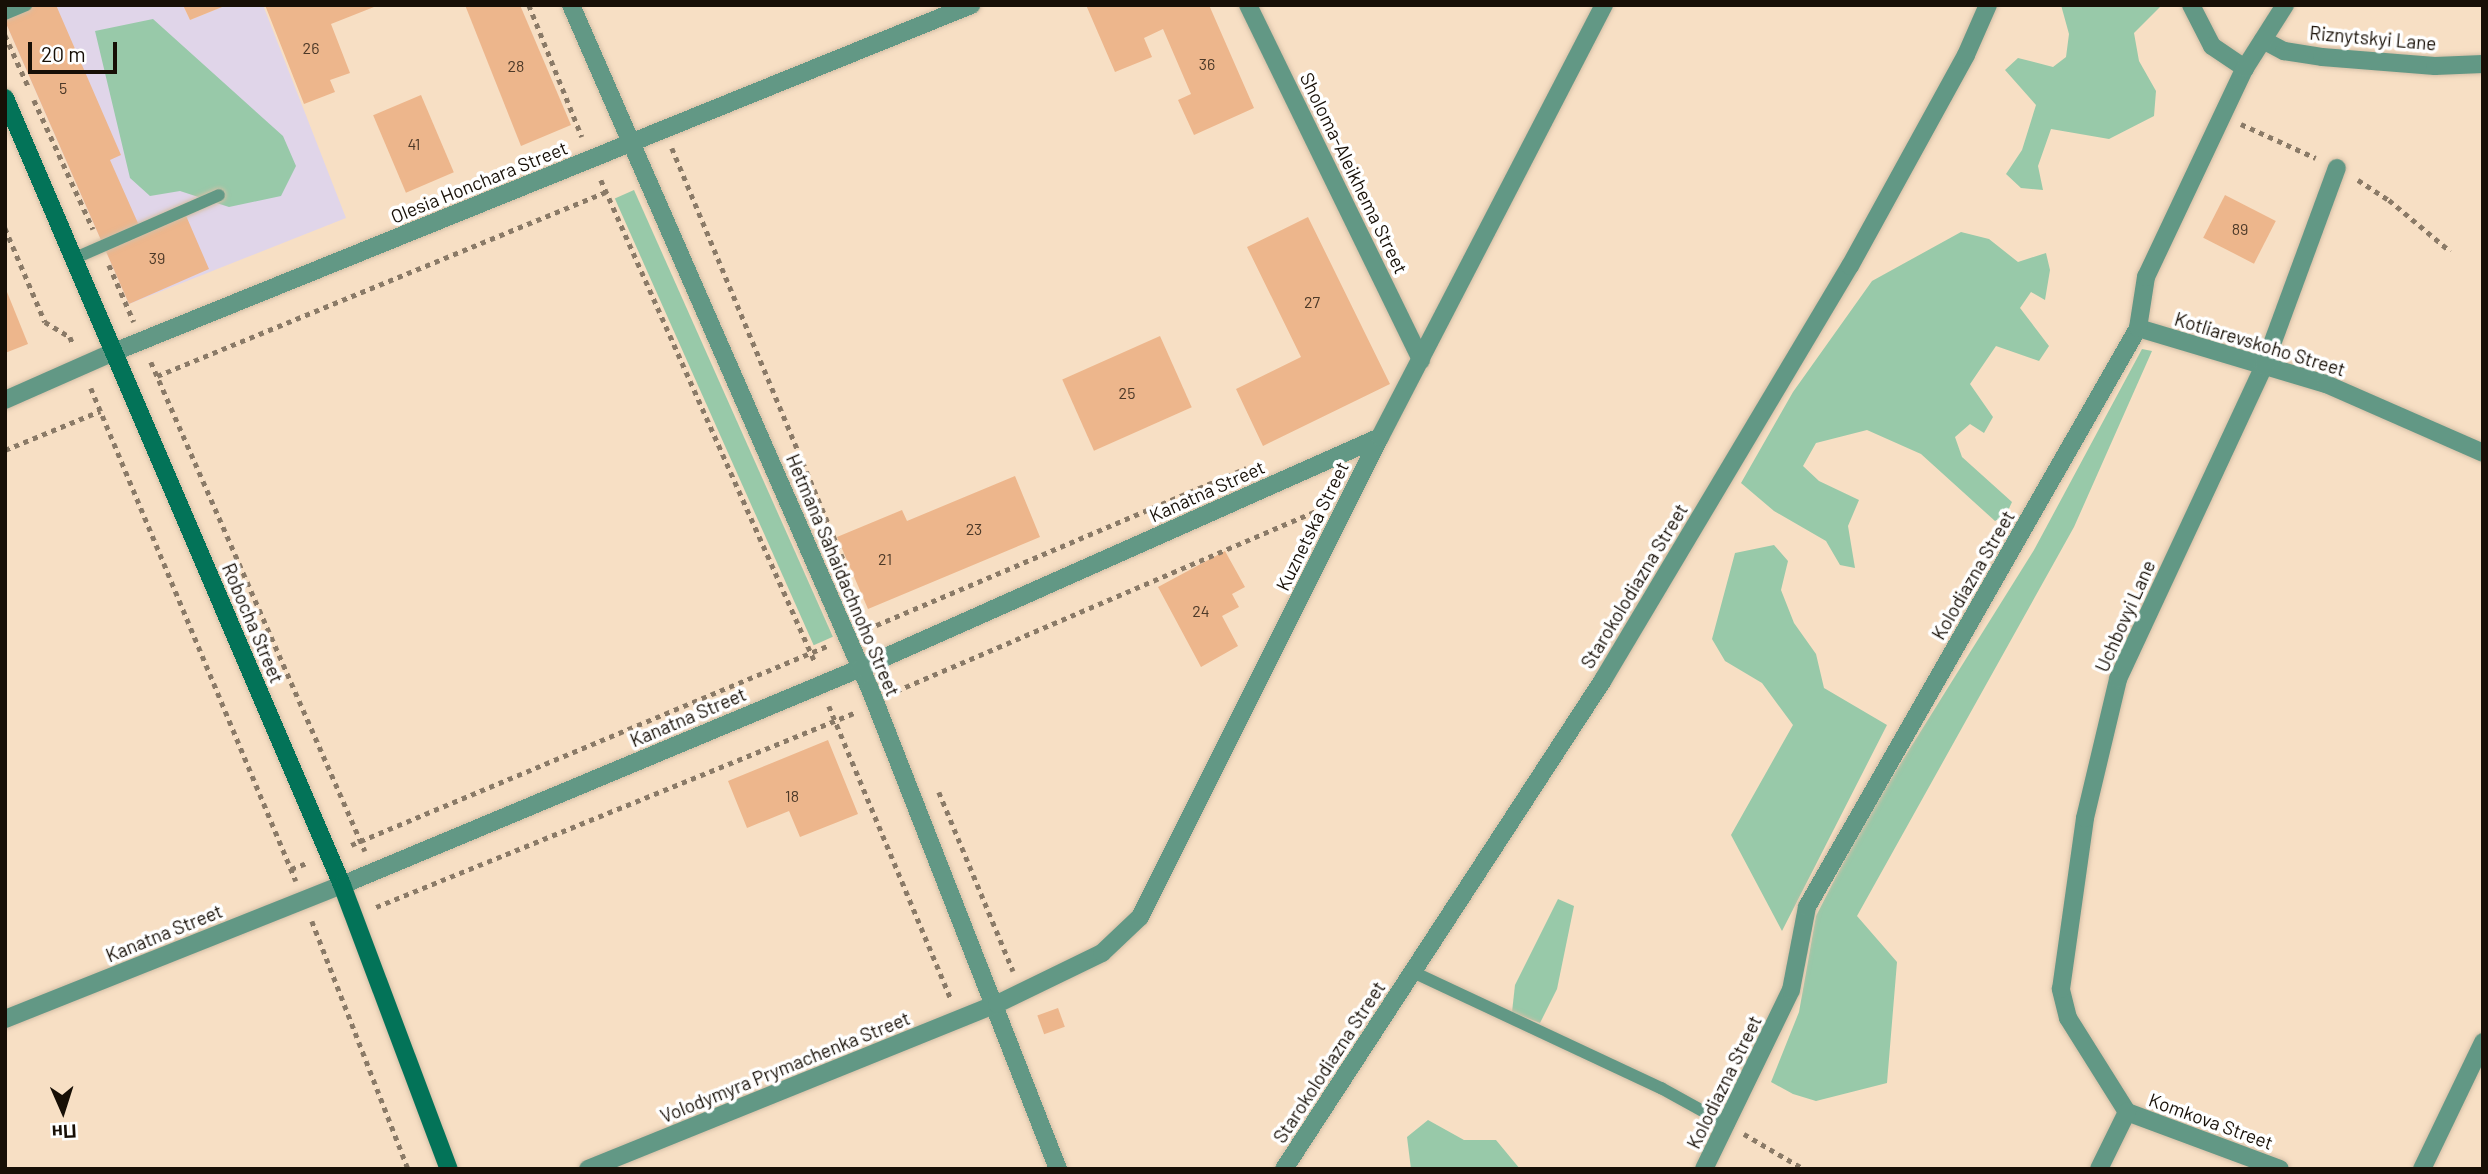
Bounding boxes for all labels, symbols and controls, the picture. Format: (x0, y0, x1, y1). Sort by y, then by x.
street label: Riznytskyi Lane (2309, 21, 2437, 55)
scale bar (32, 28, 121, 72)
house number: 26 (303, 38, 319, 58)
text: 20 m (41, 41, 86, 66)
house number: 36 (1199, 54, 1215, 74)
house number: 28 (508, 56, 524, 76)
street label: Sholoma-Aleikhema Street (1295, 69, 1413, 277)
house number: 5 (59, 78, 67, 98)
house number: 41 (408, 134, 420, 154)
street label: Olesia Honchara Street (387, 136, 571, 228)
house number: 89 (2232, 219, 2248, 239)
house number: 39 (149, 248, 165, 268)
house number: 27 (1304, 292, 1320, 312)
street label: Kotliarevskoho Street (2172, 307, 2348, 381)
house number: 25 (1119, 383, 1135, 403)
street label: Hetmana Sahaidachnoho Street (782, 450, 904, 700)
street label: Kanatna Street (1146, 455, 1268, 527)
street label: Kuznetska Street (1271, 458, 1353, 594)
street label: Starokolodiazna Street (1576, 499, 1692, 673)
street label: Kolodiazna Street (1927, 506, 2019, 644)
house number: 23 (966, 519, 982, 539)
house number: 21 (878, 549, 892, 569)
street label: Uchbovyi Lane (2090, 557, 2160, 675)
street label: Robocha Street (217, 560, 289, 686)
house number: 24 (1192, 601, 1210, 621)
street label: Kanatna Street (627, 682, 749, 752)
house number: 18 (785, 786, 799, 806)
street label: Kanatna Street (102, 899, 226, 967)
street label: Starokolodiazna Street (1268, 977, 1390, 1147)
street label: Volodymyra Prymachenka Street (657, 1006, 913, 1128)
street label: Kolodiazna Street (1682, 1012, 1766, 1152)
north arrow (28, 1076, 98, 1146)
street label: Komkova Street (2146, 1088, 2276, 1154)
text: Пн (51, 1120, 77, 1145)

